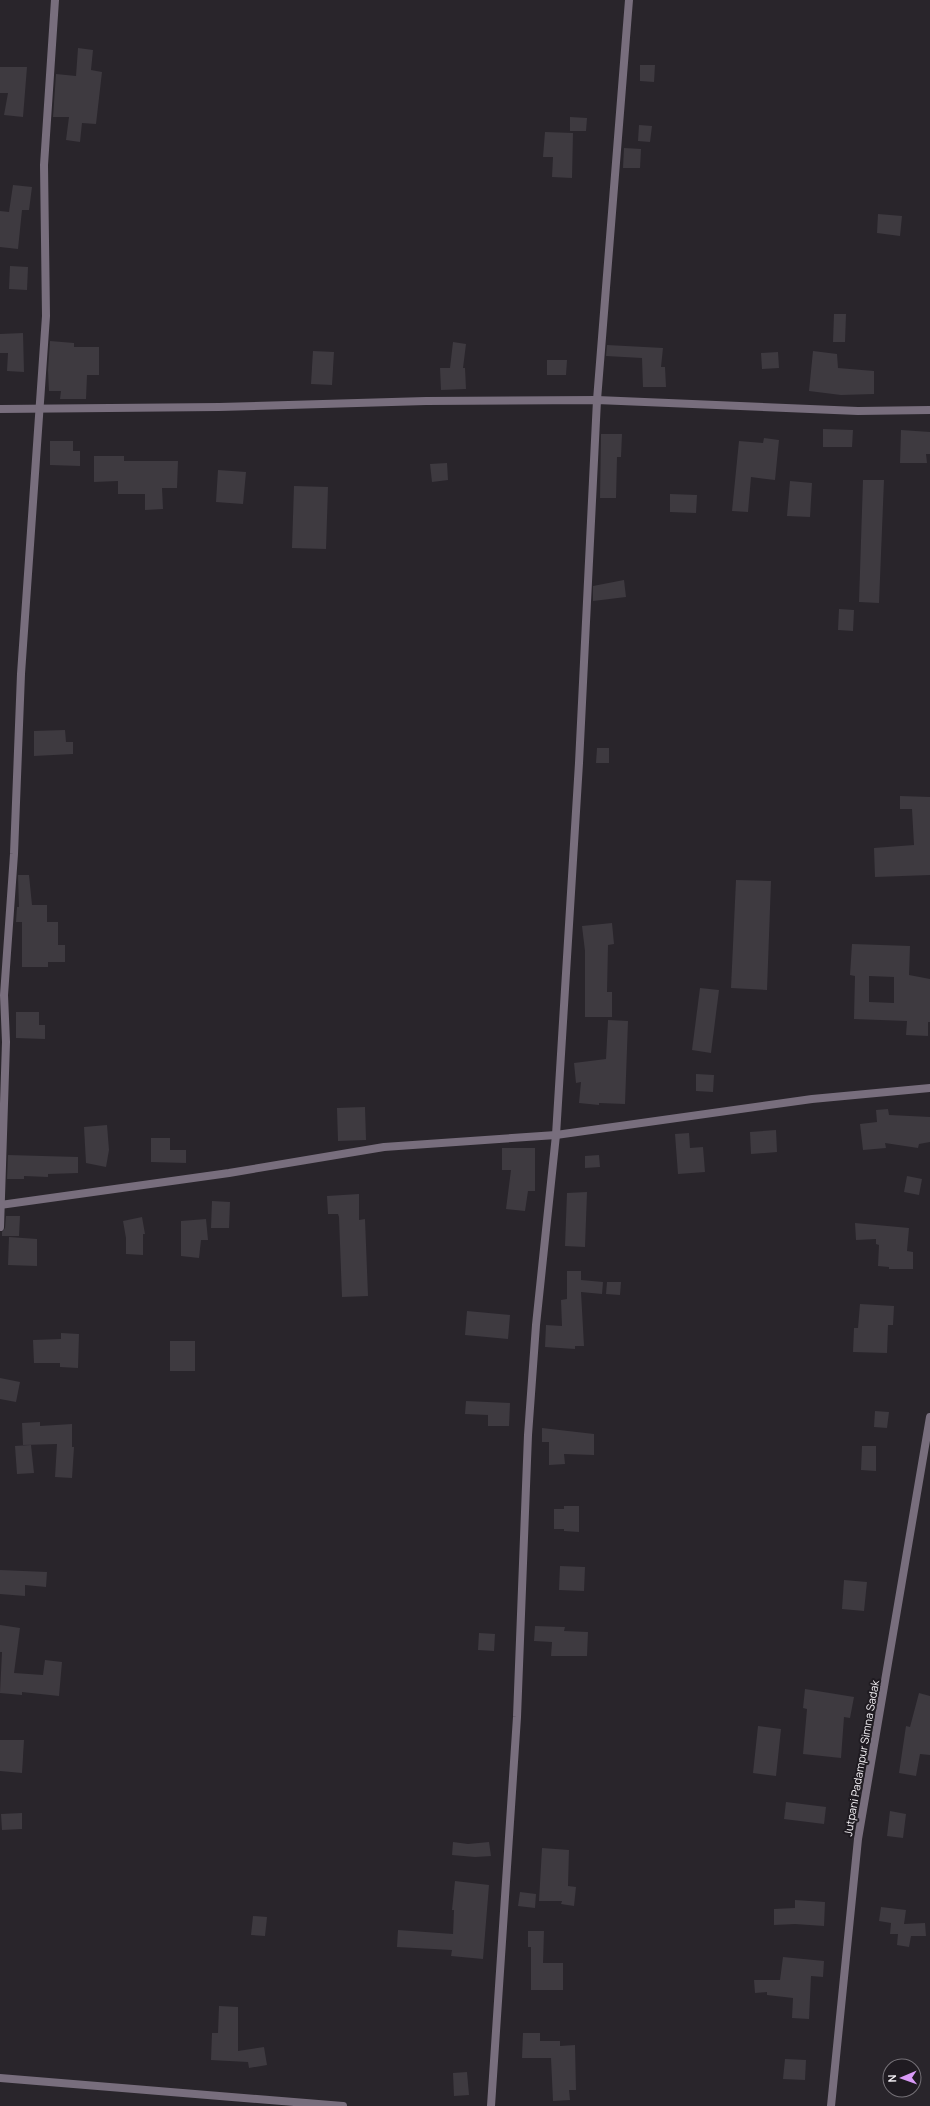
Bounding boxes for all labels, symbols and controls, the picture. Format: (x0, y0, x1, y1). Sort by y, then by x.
street label: Jutpani Padampur Simna Sadak (840, 1678, 882, 1837)
north arrow (882, 2058, 922, 2098)
text: N (884, 2074, 899, 2083)

